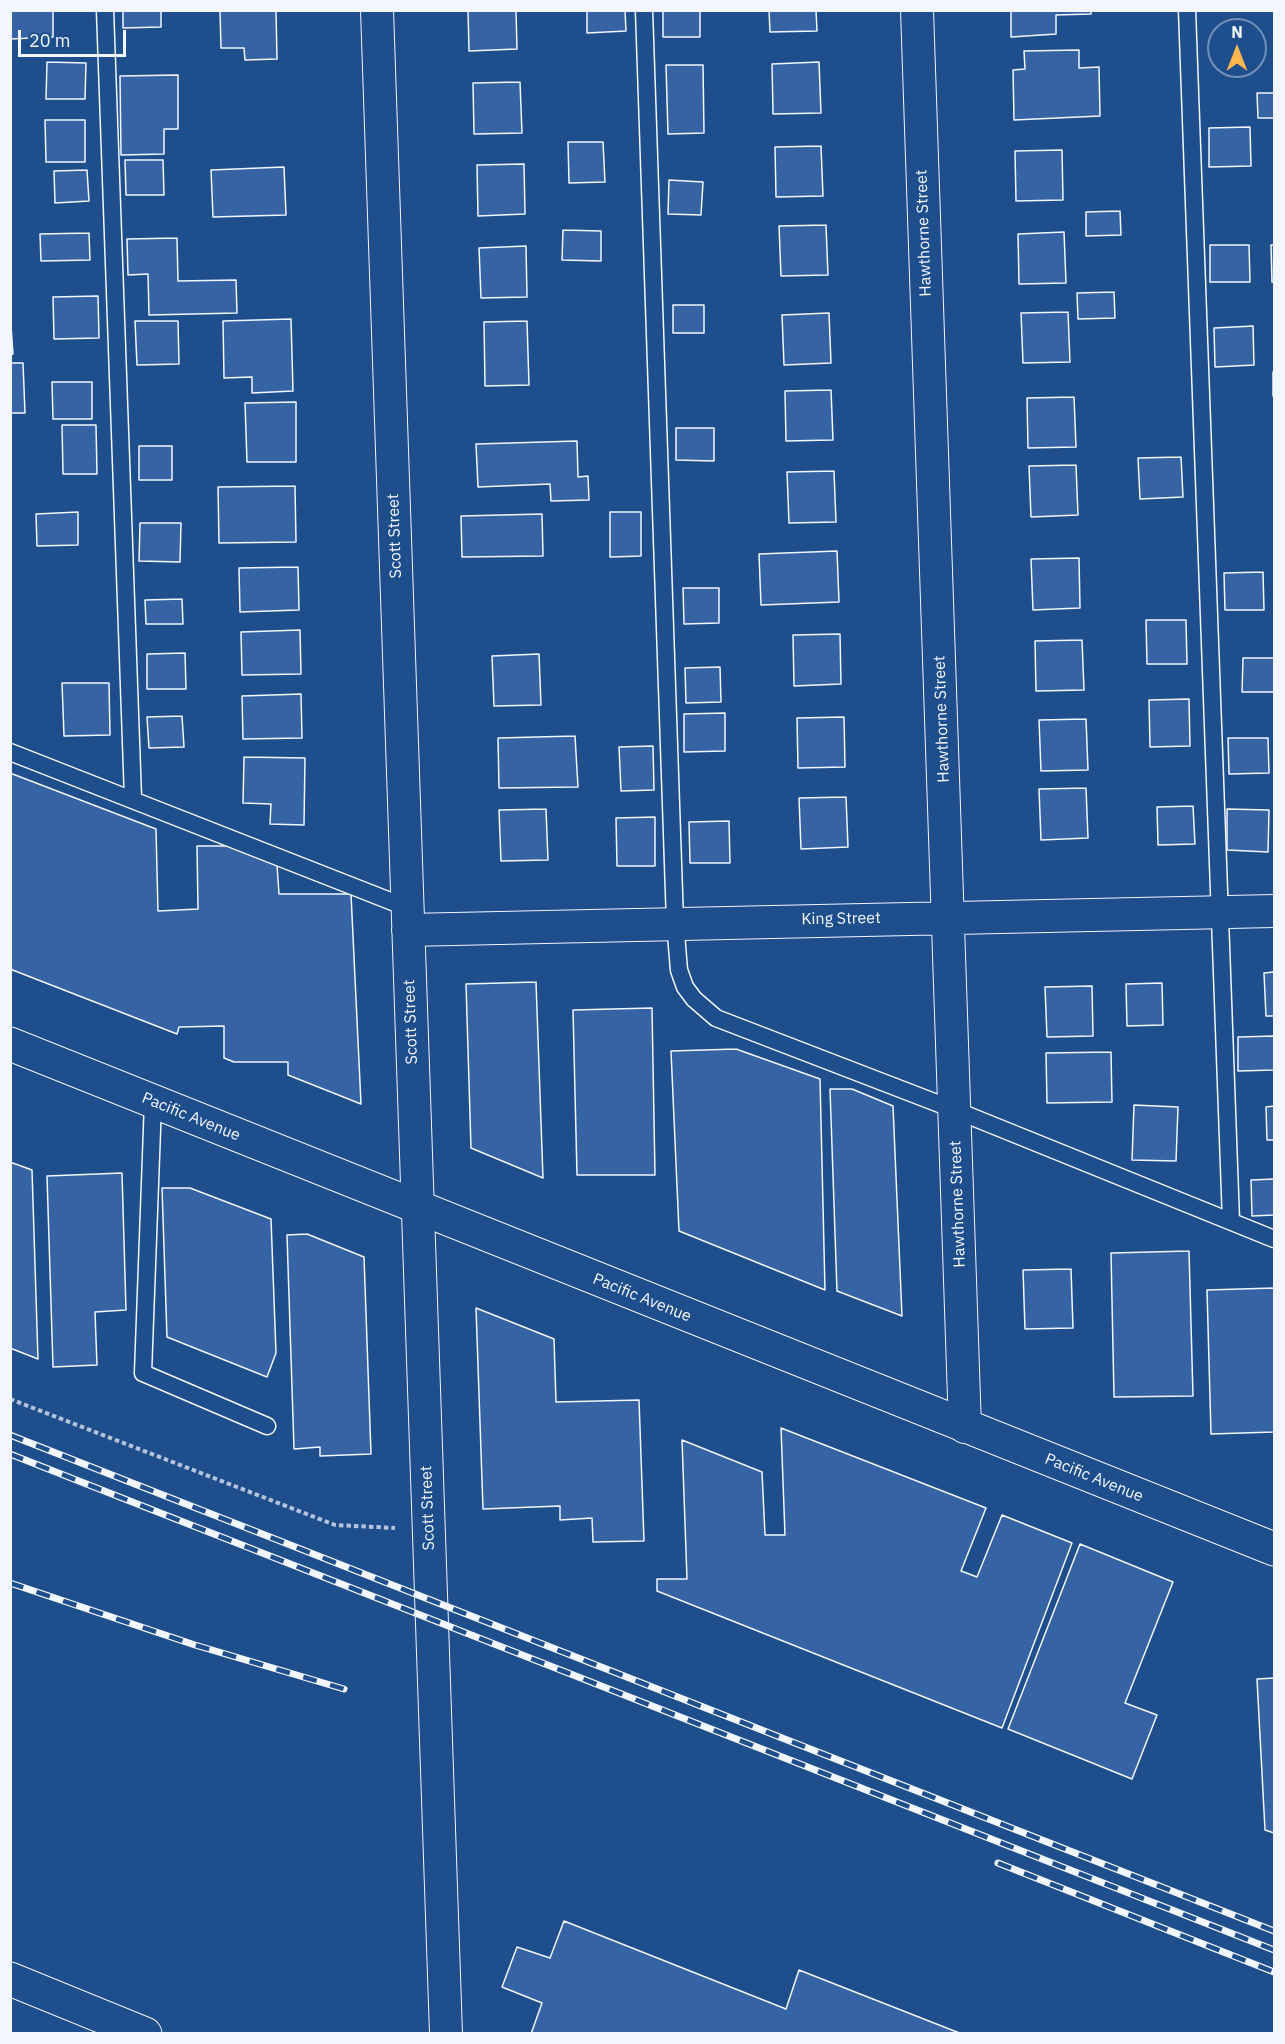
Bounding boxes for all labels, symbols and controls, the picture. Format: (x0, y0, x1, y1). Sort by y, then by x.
scale bar (21, 18, 129, 56)
north arrow (1207, 18, 1267, 78)
text: N (1231, 22, 1243, 42)
text: 20 m (29, 29, 71, 52)
street label: Hawthorne Street (912, 169, 936, 297)
street label: Scott Street (384, 493, 406, 579)
street label: Hawthorne Street (930, 655, 954, 783)
street label: King Street (801, 909, 881, 929)
street label: Scott Street (400, 979, 422, 1065)
street label: Pacific Avenue (139, 1089, 243, 1145)
street label: Hawthorne Street (946, 1140, 970, 1268)
street label: Pacific Avenue (590, 1270, 694, 1326)
street label: Pacific Avenue (1042, 1450, 1146, 1506)
street label: Scott Street (417, 1465, 439, 1551)

